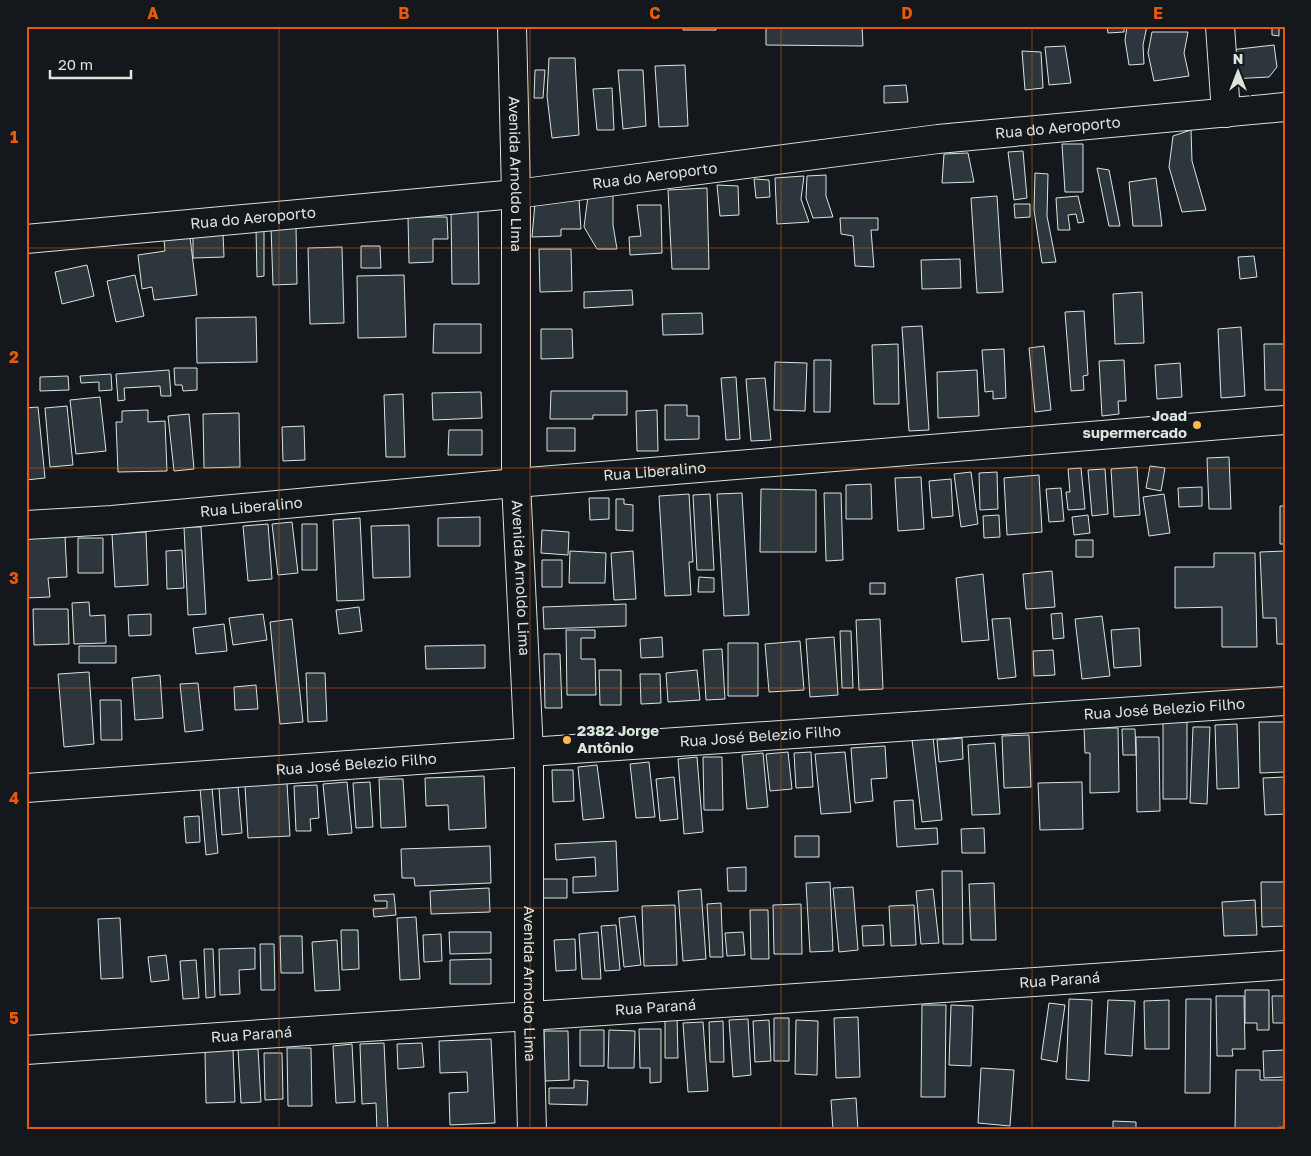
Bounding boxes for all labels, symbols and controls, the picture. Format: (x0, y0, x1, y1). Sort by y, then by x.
text: A (147, 3, 159, 23)
text: B (398, 3, 410, 23)
text: C (649, 3, 661, 23)
text: D (901, 3, 913, 23)
text: E (1153, 3, 1163, 23)
scale bar (50, 48, 131, 80)
north arrow (1214, 48, 1264, 98)
text: N (1233, 50, 1243, 67)
text: 20 m (58, 55, 93, 73)
street label: Avenida Arnoldo Lima (506, 96, 526, 252)
street label: Rua do Aeroporto (994, 112, 1121, 142)
text: 1 (10, 127, 18, 147)
street label: Rua do Aeroporto (591, 158, 718, 192)
street label: Rua do Aeroporto (189, 202, 317, 232)
text: 2 (9, 347, 19, 367)
place label: Joad supermercado (1083, 406, 1187, 441)
marker: Joad supermercado (1191, 419, 1203, 431)
street label: Rua Liberalino (603, 457, 707, 484)
street label: Rua Liberalino (199, 493, 303, 520)
street label: Avenida Arnoldo Lima (509, 499, 534, 656)
text: 3 (9, 568, 19, 588)
street label: Rua José Belezio Filho (1083, 694, 1245, 723)
place label: 2382 Jorge Antônio (577, 721, 659, 756)
street label: Rua José Belezio Filho (679, 721, 841, 750)
marker: 2382 Jorge Antônio (561, 734, 573, 746)
street label: Rua José Belezio Filho (275, 749, 437, 778)
text: 4 (9, 788, 19, 808)
street label: Avenida Arnoldo Lima (521, 906, 540, 1062)
street label: Rua Paraná (1018, 967, 1101, 991)
street label: Rua Paraná (614, 995, 697, 1018)
text: 5 (9, 1008, 19, 1028)
street label: Rua Paraná (210, 1022, 293, 1045)

